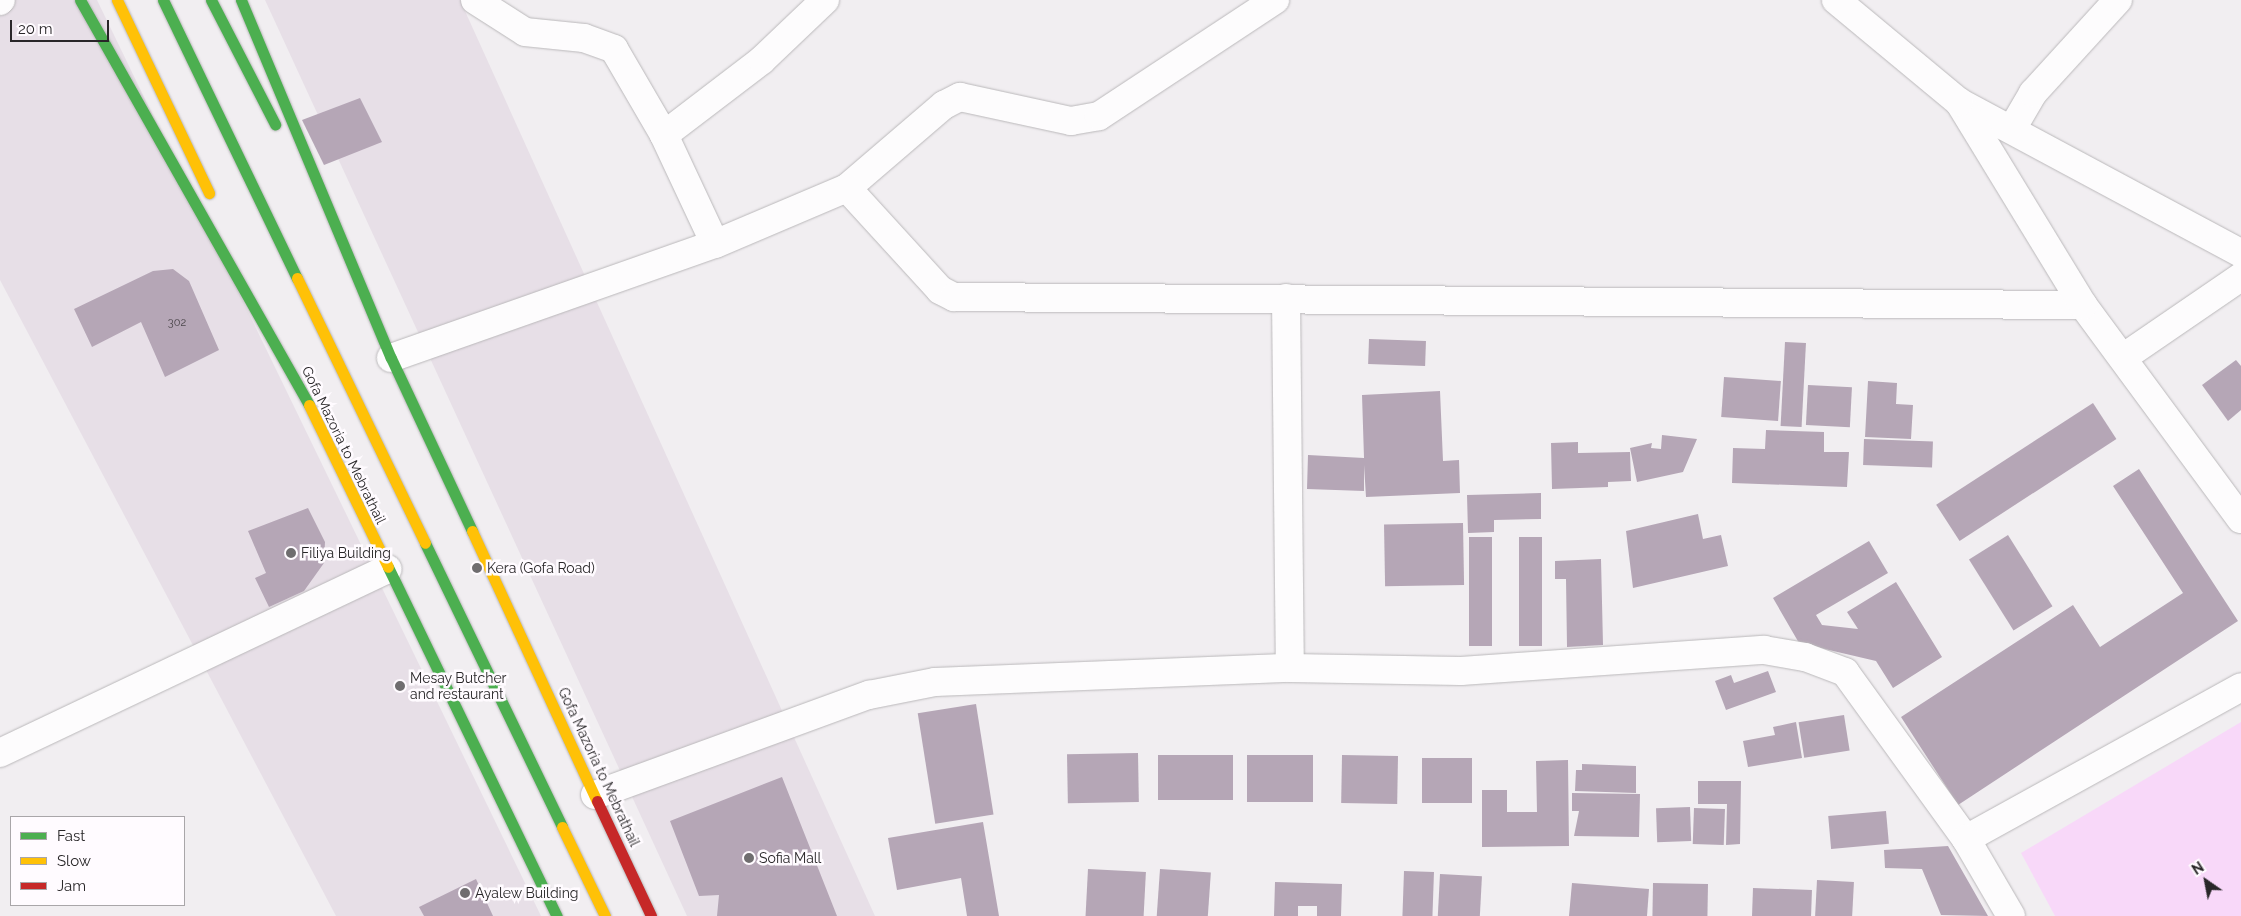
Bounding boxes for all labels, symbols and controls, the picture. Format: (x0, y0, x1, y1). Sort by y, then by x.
scale bar (12, 10, 111, 42)
text: 20 m (18, 20, 53, 38)
house number: 302 (168, 316, 186, 330)
street label: Gofa Mazoria to Mebrathail (298, 363, 390, 527)
place label: Filiya Building (301, 545, 391, 561)
marker: Filiya Building (285, 547, 297, 559)
place label: Kera (Gofa Road) (487, 560, 595, 576)
marker: Kera (Gofa Road) (471, 562, 483, 574)
place label: Mesay Butcher and restaurant (410, 670, 507, 702)
marker: Mesay Butcher and restaurant (394, 680, 406, 692)
street label: Gofa Mazoria to Mebrathail (555, 685, 643, 849)
legend (10, 816, 185, 906)
text: Fast (57, 827, 85, 845)
place label: Sofia Mall (759, 850, 821, 866)
text: Slow (57, 852, 91, 870)
marker: Sofia Mall (743, 852, 755, 864)
north arrow (2181, 856, 2231, 906)
text: N (2189, 859, 2207, 878)
text: Jam (57, 877, 86, 895)
place label: Ayalew Building (475, 885, 579, 901)
marker: Ayalew Building (459, 887, 471, 899)

